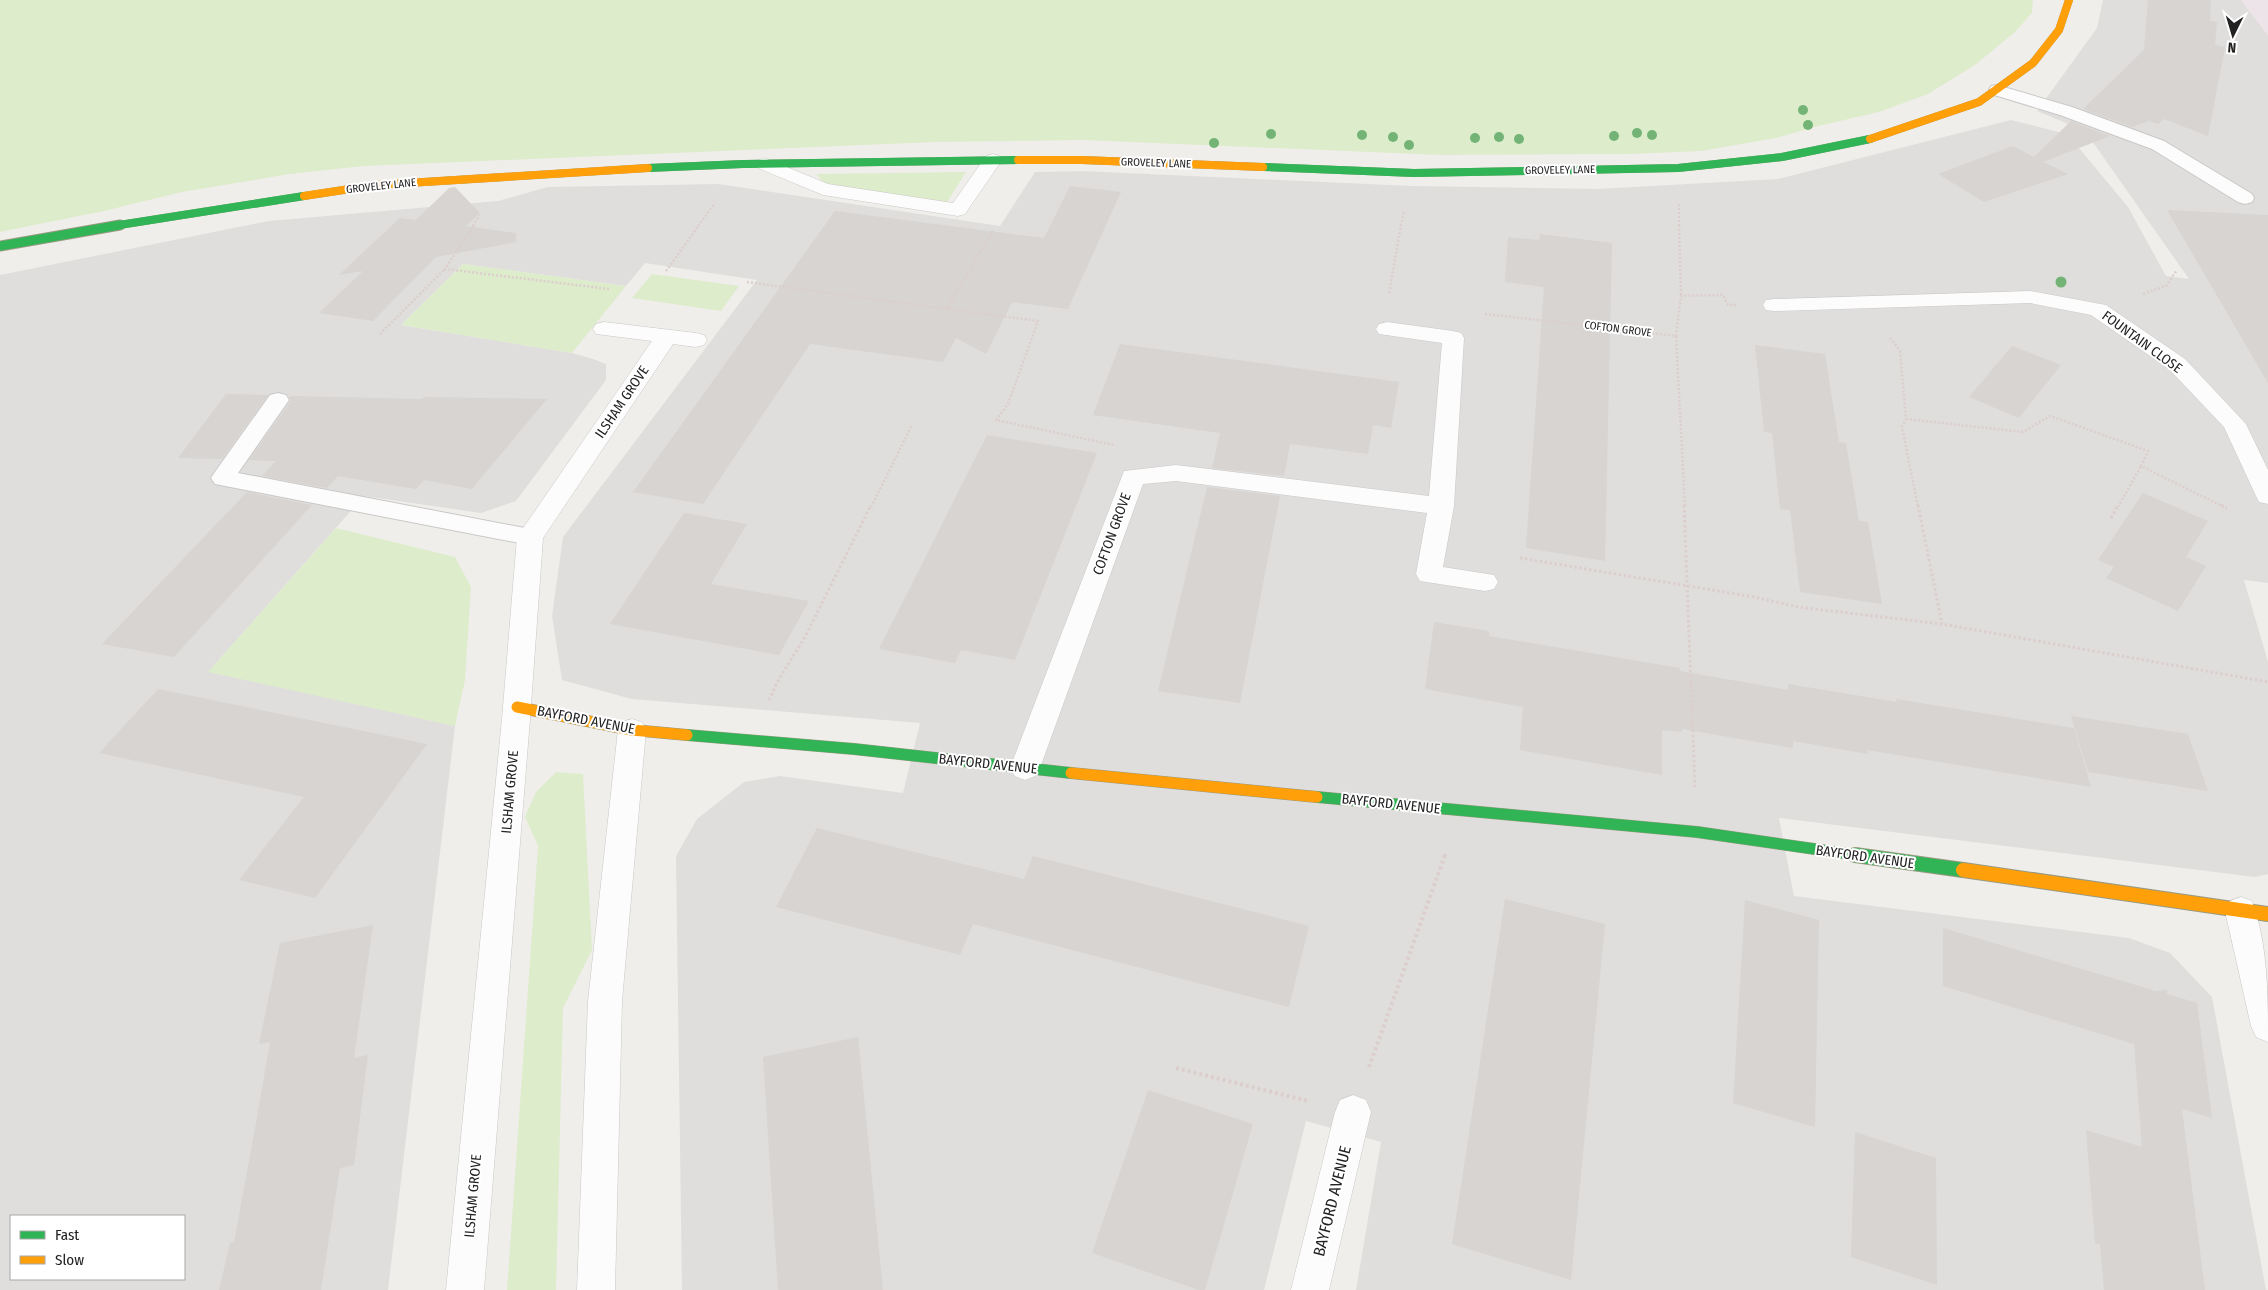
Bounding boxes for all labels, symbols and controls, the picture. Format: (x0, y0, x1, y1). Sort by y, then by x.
north arrow (2208, 10, 2258, 60)
text: N (2227, 39, 2237, 56)
street label: GROVELEY LANE (1121, 155, 1191, 171)
street label: GROVELEY LANE (1525, 163, 1595, 177)
street label: GROVELEY LANE (345, 176, 417, 196)
street label: FOUNTAIN CLOSE (2099, 307, 2186, 377)
street label: COFTON GROVE (1584, 318, 1652, 340)
street label: ILSHAM GROVE (592, 362, 653, 441)
street label: COFTON GROVE (1089, 490, 1135, 577)
street label: BAYFORD AVENUE (536, 702, 637, 738)
street label: ILSHAM GROVE (498, 749, 522, 834)
street label: BAYFORD AVENUE (938, 750, 1039, 778)
street label: BAYFORD AVENUE (1341, 790, 1442, 818)
street label: BAYFORD AVENUE (1815, 842, 1916, 872)
street label: BAYFORD AVENUE (1309, 1144, 1355, 1258)
street label: ILSHAM GROVE (461, 1153, 485, 1238)
legend (10, 1215, 185, 1280)
text: Fast (55, 1226, 79, 1244)
text: Slow (55, 1251, 84, 1269)

